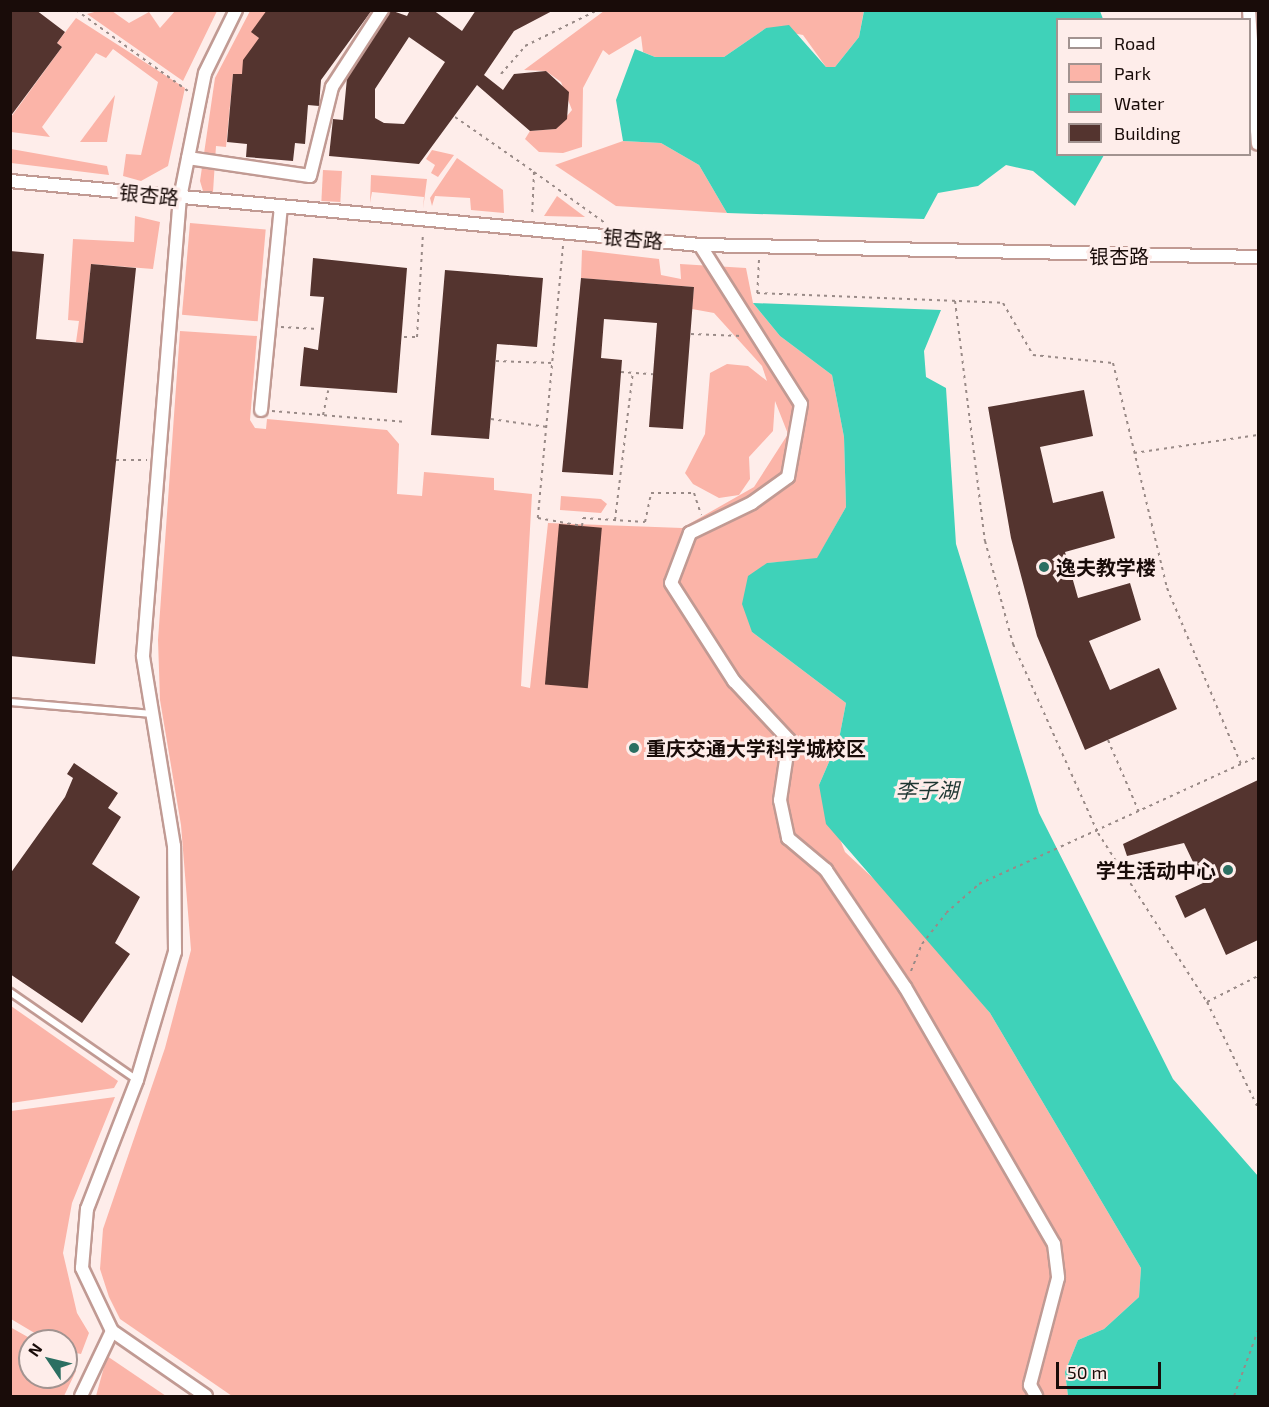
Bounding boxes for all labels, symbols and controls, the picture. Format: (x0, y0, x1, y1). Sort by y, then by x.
legend (1056, 18, 1251, 156)
text: Road (1114, 32, 1155, 54)
text: Park (1114, 62, 1151, 84)
text: Water (1114, 92, 1164, 114)
text: Building (1114, 122, 1181, 144)
street label: 银杏路 (118, 180, 180, 210)
street label: 银杏路 (602, 224, 664, 254)
street label: 银杏路 (1089, 244, 1149, 268)
place label: 逸夫教学楼 (1056, 555, 1156, 579)
marker: 逸夫教学楼 (1037, 560, 1051, 574)
place label: 重庆交通大学科学城校区 (646, 736, 866, 760)
marker: 重庆交通大学科学城校区 (627, 741, 641, 755)
water label: 李子湖 (896, 777, 958, 803)
place label: 学生活动中心 (1096, 858, 1216, 882)
marker: 学生活动中心 (1221, 863, 1235, 877)
north arrow (18, 1329, 78, 1389)
text: N (23, 1339, 46, 1360)
scale bar (1059, 1350, 1164, 1388)
text: 50 m (1067, 1361, 1107, 1383)

